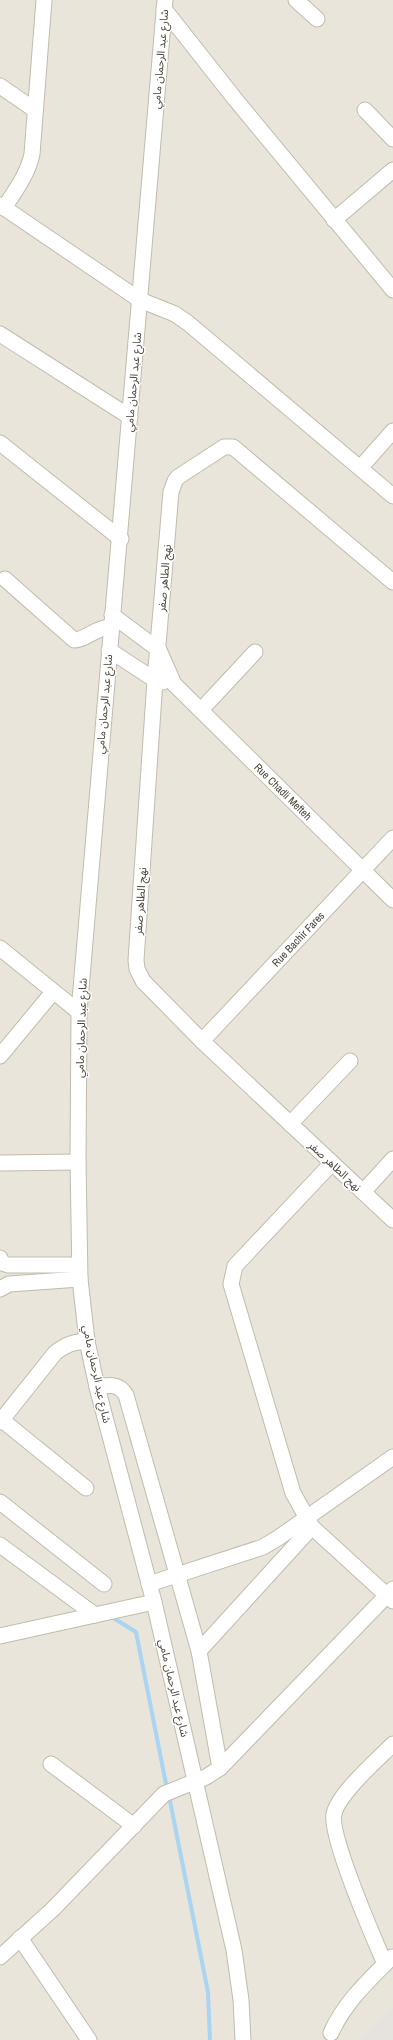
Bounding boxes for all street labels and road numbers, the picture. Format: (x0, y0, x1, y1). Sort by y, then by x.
street label: شارع عبد الرحمان مامي (149, 8, 174, 110)
street label: شارع عبد الرحمان مامي (122, 331, 147, 433)
street label: نهج الطاهر صفر (154, 544, 175, 613)
street label: شارع عبد الرحمان مامي (93, 653, 118, 755)
street label: Rue Chadli Mefteh (251, 760, 315, 823)
street label: نهج الطاهر صفر (131, 867, 150, 936)
street label: Rue Bachir Fares (269, 908, 327, 969)
street label: شارع عبد الرحمان مامي (72, 977, 92, 1078)
street label: نهج الطاهر صفر (304, 1137, 365, 1195)
street label: شارع عبد الرحمان مامي (77, 1324, 114, 1425)
street label: شارع عبد الرحمان مامي (153, 1638, 192, 1739)

